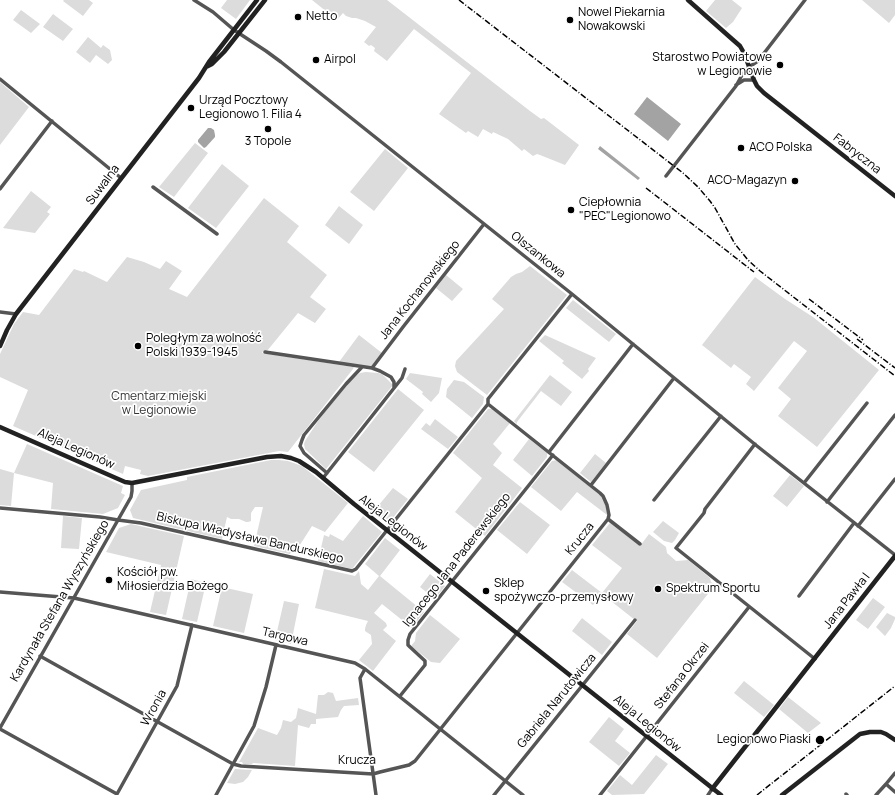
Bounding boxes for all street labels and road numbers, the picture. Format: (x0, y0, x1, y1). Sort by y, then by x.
street label: Fabryczna (830, 131, 884, 177)
street label: Suwalna (83, 162, 123, 208)
street label: Olszankowa (508, 229, 568, 281)
street label: Jana Kochanowskiego (377, 238, 463, 342)
street label: Aleja Legionów (35, 426, 117, 472)
street label: Ignacego Jana Paderewskiego (400, 490, 514, 630)
street label: Aleja Legionów (356, 492, 430, 554)
street label: Biskupa Władysława Bandurskiego (155, 509, 345, 567)
street label: Kardynała Stefana Wyszyńskiego (8, 518, 112, 684)
street label: Krucza (562, 520, 598, 558)
street label: Jana Pawła I (821, 570, 873, 632)
street label: Targowa (261, 625, 309, 649)
street label: Stefana Okrzei (652, 640, 712, 712)
street label: Gabriela Narutowicza (514, 651, 600, 751)
street label: Wronia (138, 687, 170, 729)
street label: Aleja Legionów (610, 692, 684, 756)
street label: Krucza (338, 754, 376, 768)

